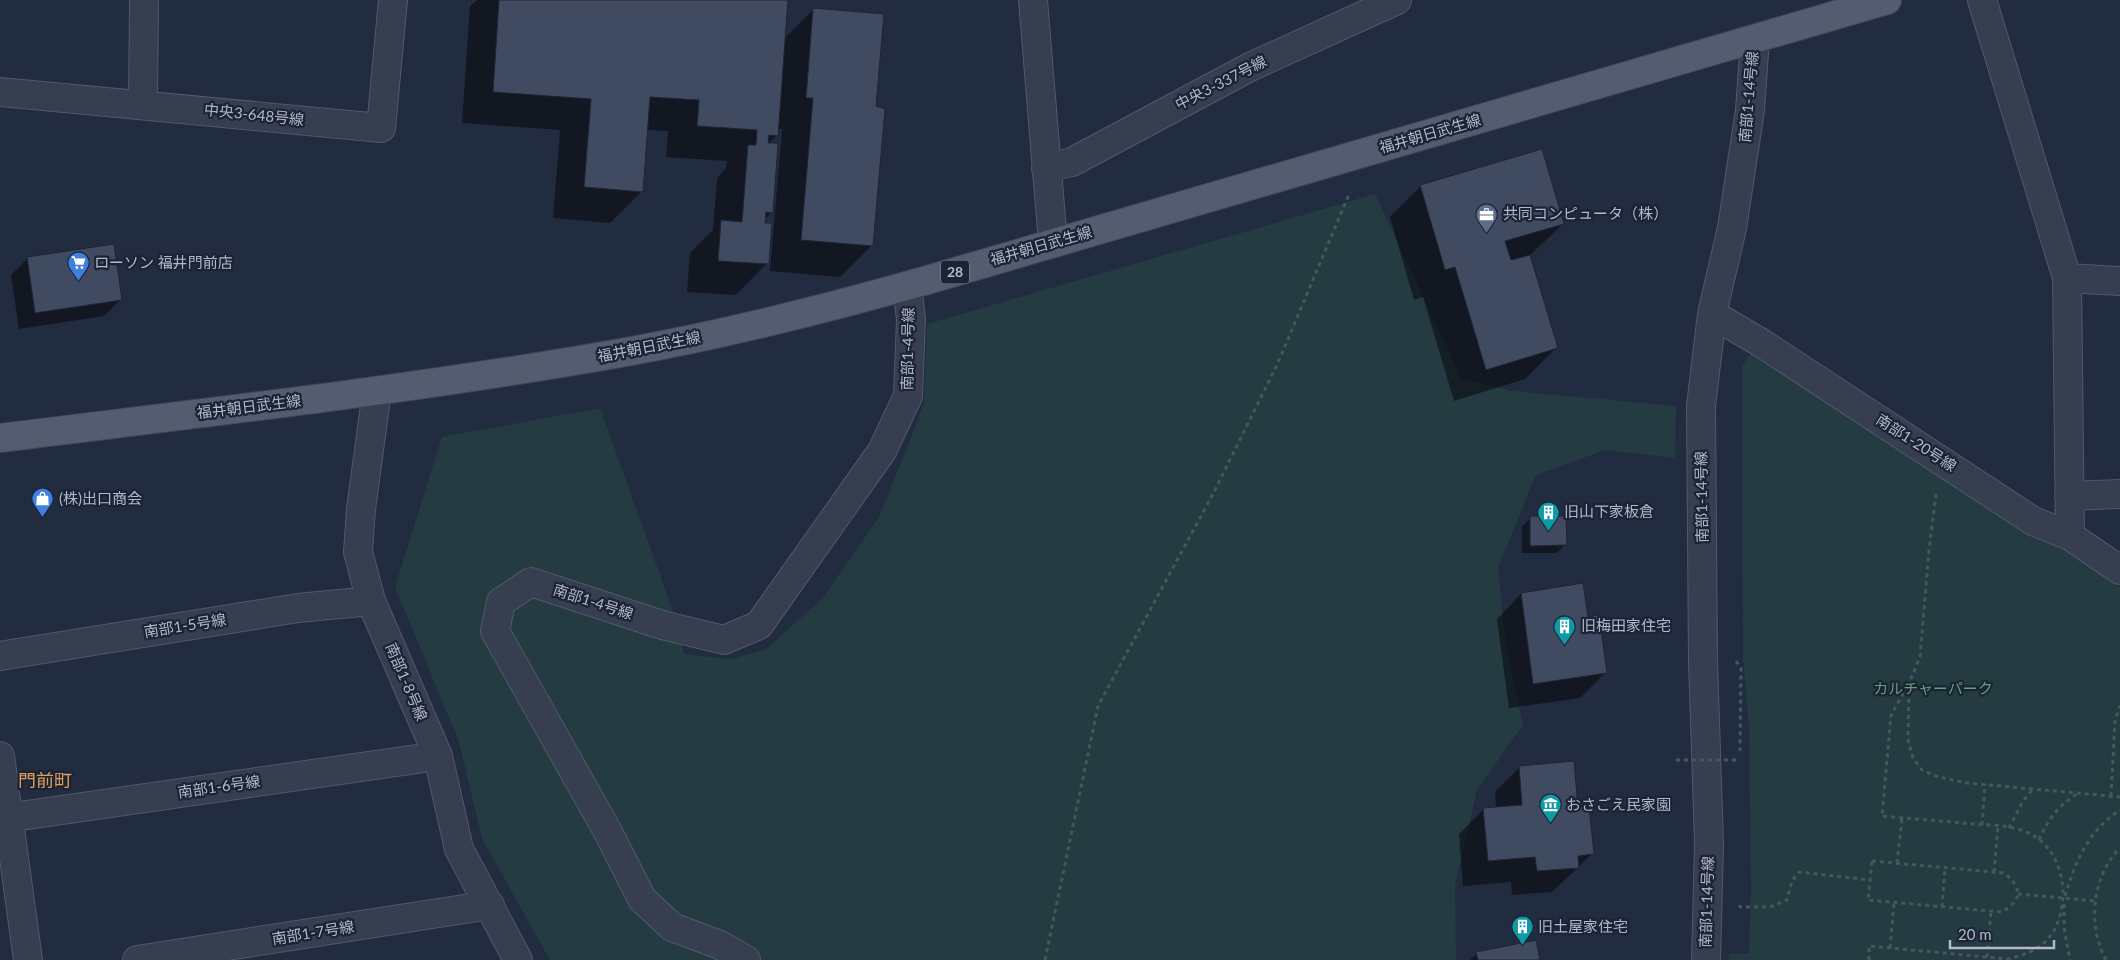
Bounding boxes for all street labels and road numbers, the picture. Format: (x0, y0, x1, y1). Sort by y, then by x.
street label: 南部1-14号線 (1735, 50, 1761, 143)
street label: 中央3-337号線 (1172, 51, 1269, 113)
street label: 中央3-648号線 (203, 100, 305, 128)
street label: 福井朝日武生線 (1377, 110, 1483, 156)
street label: 福井朝日武生線 (988, 222, 1094, 268)
road number: 28 (941, 260, 969, 284)
street label: 南部1-4号線 (897, 307, 917, 391)
street label: 福井朝日武生線 (596, 327, 702, 365)
street label: 福井朝日武生線 (196, 391, 302, 421)
street label: 南部1-20号線 (1873, 410, 1960, 475)
street label: 南部1-14号線 (1691, 451, 1711, 543)
street label: 南部1-4号線 (551, 580, 636, 622)
street label: 南部1-5号線 (142, 610, 227, 640)
street label: 南部1-8号線 (382, 640, 431, 723)
street label: 南部1-6号線 (177, 771, 261, 801)
street label: 南部1-14号線 (1695, 856, 1717, 948)
street label: 南部1-7号線 (270, 917, 355, 947)

